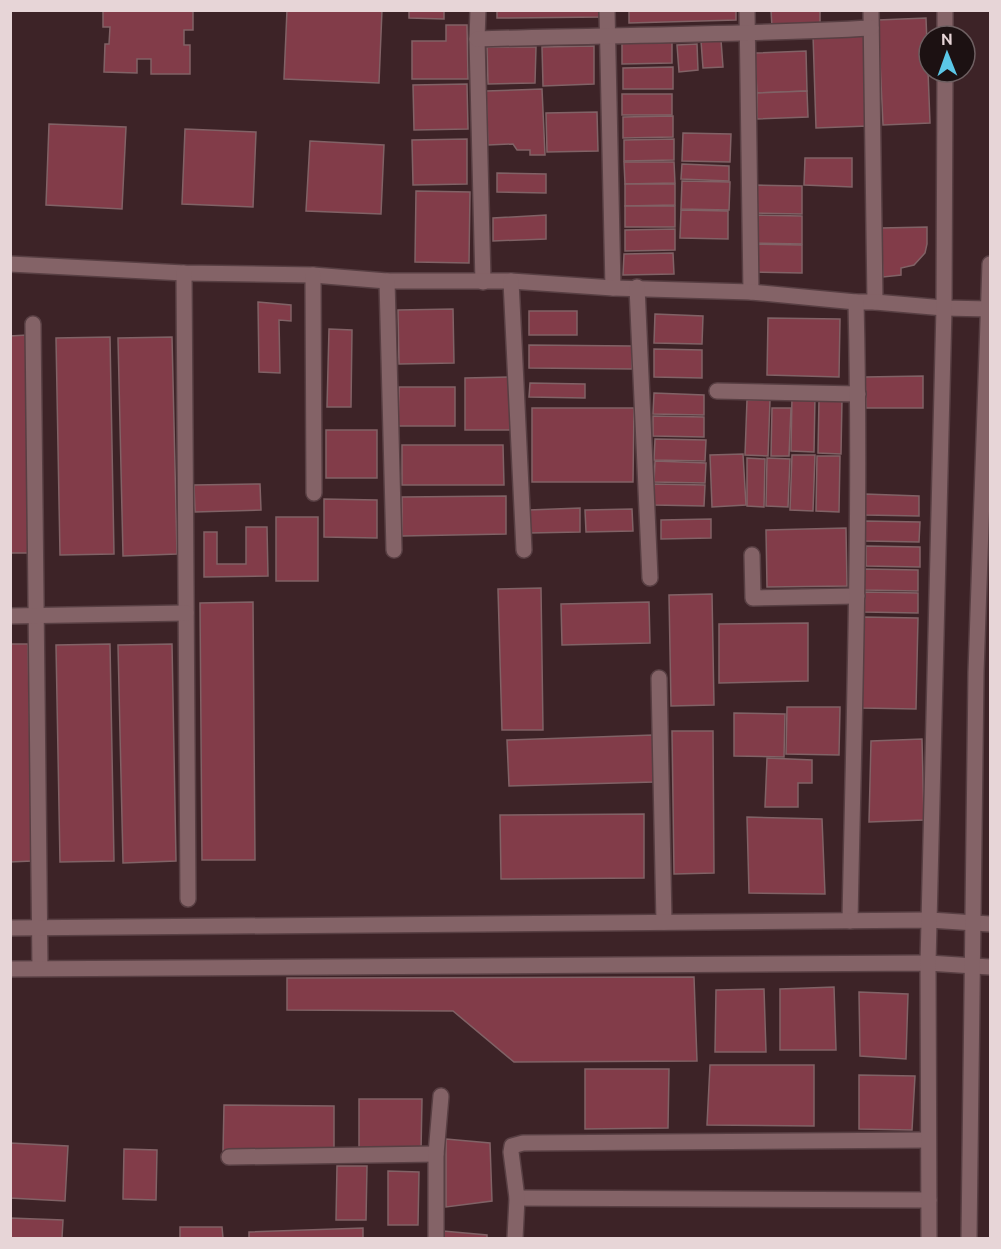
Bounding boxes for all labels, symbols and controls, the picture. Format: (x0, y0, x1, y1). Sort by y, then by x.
north arrow (917, 24, 977, 84)
text: N (941, 30, 953, 48)

